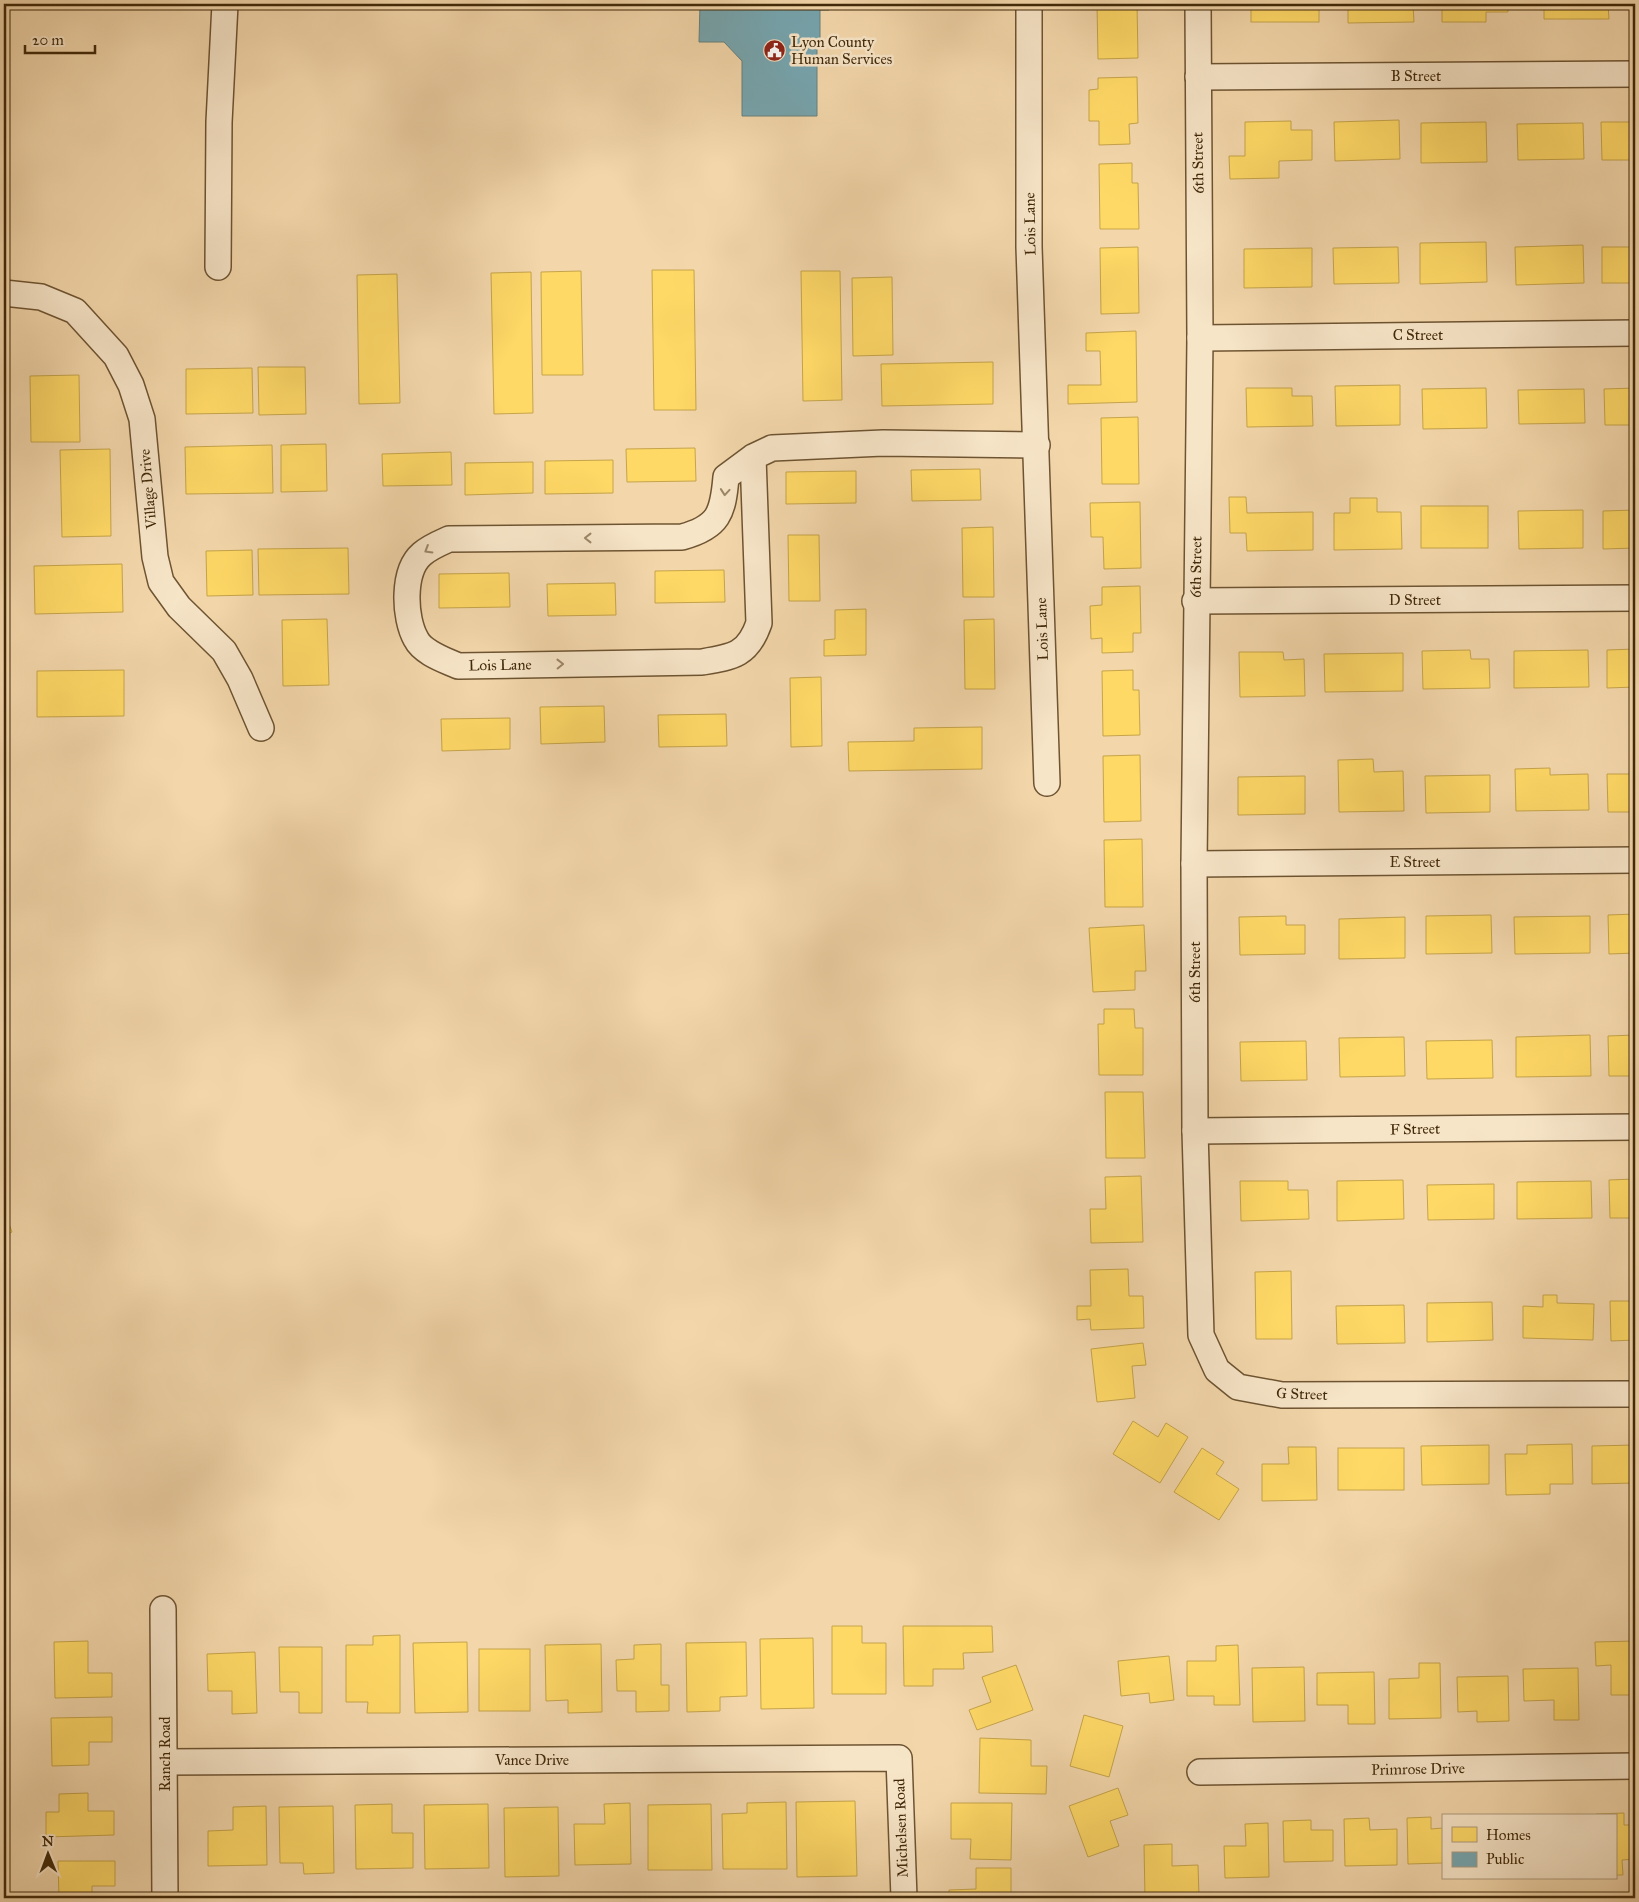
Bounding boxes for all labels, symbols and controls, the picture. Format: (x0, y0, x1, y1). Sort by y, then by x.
scale bar (25, 22, 95, 54)
text: 20 m (32, 31, 64, 49)
place label: Lyon County Human Services (791, 33, 892, 68)
public building icon: Lyon County Human Services (763, 39, 787, 63)
street label: B Street (1391, 67, 1442, 85)
street label: 6th Street (1188, 131, 1208, 194)
street label: Lois Lane (1020, 192, 1040, 256)
street label: C Street (1393, 326, 1444, 344)
street label: Village Drive (136, 448, 161, 531)
one-way arrow (720, 488, 731, 496)
one-way arrow (584, 533, 592, 543)
street label: 6th Street (1186, 535, 1206, 598)
one-way arrow (425, 544, 434, 554)
street label: D Street (1389, 591, 1442, 609)
street label: Lois Lane (1032, 597, 1052, 661)
street label: Lois Lane (468, 655, 532, 675)
one-way arrow (556, 659, 564, 669)
street label: E Street (1389, 853, 1441, 871)
street label: 6th Street (1186, 940, 1204, 1003)
street label: F Street (1390, 1120, 1441, 1138)
street label: G Street (1276, 1384, 1329, 1404)
street label: Ranch Road (156, 1716, 174, 1791)
street label: Vance Drive (494, 1751, 569, 1769)
street label: Primrose Drive (1371, 1759, 1465, 1779)
street label: Michelsen Road (890, 1778, 912, 1878)
legend (1442, 1814, 1616, 1880)
text: Homes (1486, 1826, 1531, 1844)
north arrow (22, 1830, 72, 1880)
text: N (42, 1833, 54, 1850)
text: Public (1486, 1850, 1524, 1868)

